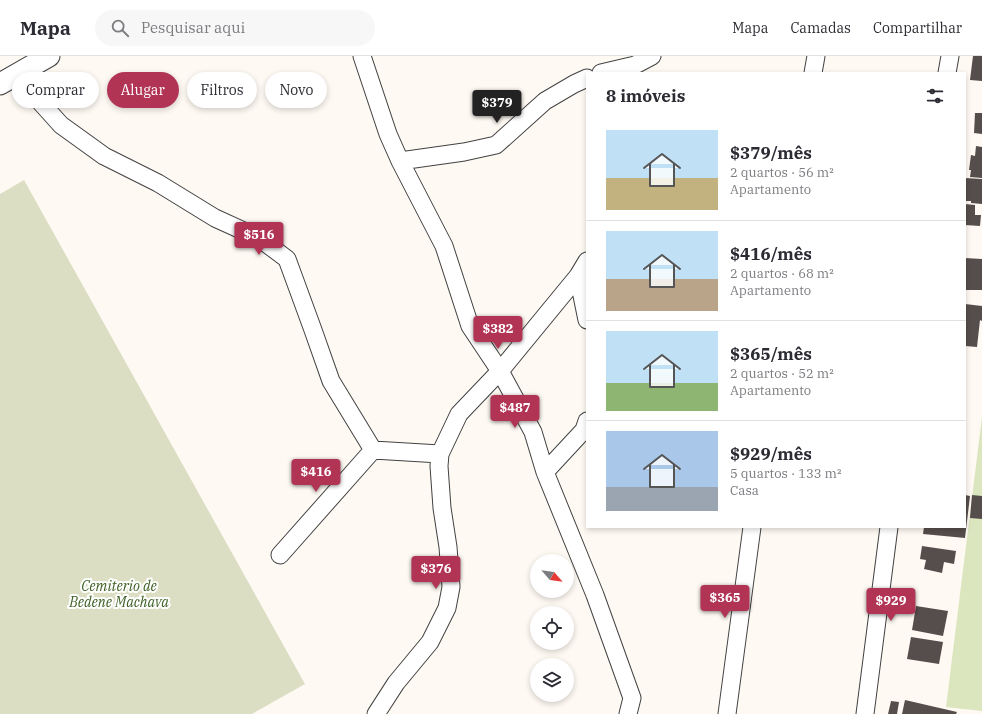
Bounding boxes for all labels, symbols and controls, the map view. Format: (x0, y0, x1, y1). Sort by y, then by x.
search box (95, 10, 375, 46)
text: Mapa (20, 16, 71, 40)
icon: search (109, 17, 131, 39)
text: Pesquisar aqui (141, 18, 245, 37)
text: Mapa (732, 19, 768, 37)
text: Camadas (790, 19, 851, 37)
text: Compartilhar (873, 19, 962, 37)
chip: Comprar (12, 72, 99, 108)
chip: Alugar (107, 72, 179, 108)
chip: Filtros (187, 72, 257, 108)
chip: Novo (265, 72, 327, 108)
text: 8 imóveis (606, 85, 685, 107)
icon: filters (924, 85, 946, 107)
pin: $379 (473, 90, 521, 124)
text: $379 (481, 94, 513, 111)
text: $379/mês (730, 142, 812, 164)
icon: home (638, 146, 686, 194)
text: 2 quartos · 56 m² (730, 164, 834, 181)
text: Apartamento (730, 181, 811, 198)
pin: $516 (235, 222, 283, 256)
text: $516 (243, 226, 275, 243)
text: $416/mês (730, 243, 812, 265)
icon: home (638, 247, 686, 295)
text: 2 quartos · 68 m² (730, 265, 834, 282)
text: Apartamento (730, 282, 811, 299)
pin: $382 (474, 316, 522, 350)
text: $382 (482, 320, 514, 337)
text: $365/mês (730, 343, 812, 365)
icon: home (638, 347, 686, 395)
text: 2 quartos · 52 m² (730, 365, 834, 382)
text: Apartamento (730, 382, 811, 399)
pin: $487 (491, 395, 539, 429)
text: $487 (499, 399, 531, 416)
text: $929/mês (730, 443, 812, 465)
icon: home (638, 447, 686, 495)
pin: $416 (292, 459, 340, 493)
text: $416 (300, 463, 332, 480)
text: 5 quartos · 133 m² (730, 465, 841, 482)
text: Casa (730, 482, 759, 499)
north arrow (530, 554, 574, 598)
map controls (530, 554, 574, 702)
pin: $376 (412, 556, 460, 590)
text: $376 (420, 560, 452, 577)
park label: Cemiterio de Bedene Machava (68, 577, 169, 611)
pin: $365 (701, 585, 749, 619)
pin: $929 (867, 588, 915, 622)
text: $365 (709, 589, 741, 606)
text: $929 (875, 592, 907, 609)
button: locate (530, 606, 574, 650)
button: layers (530, 658, 574, 702)

